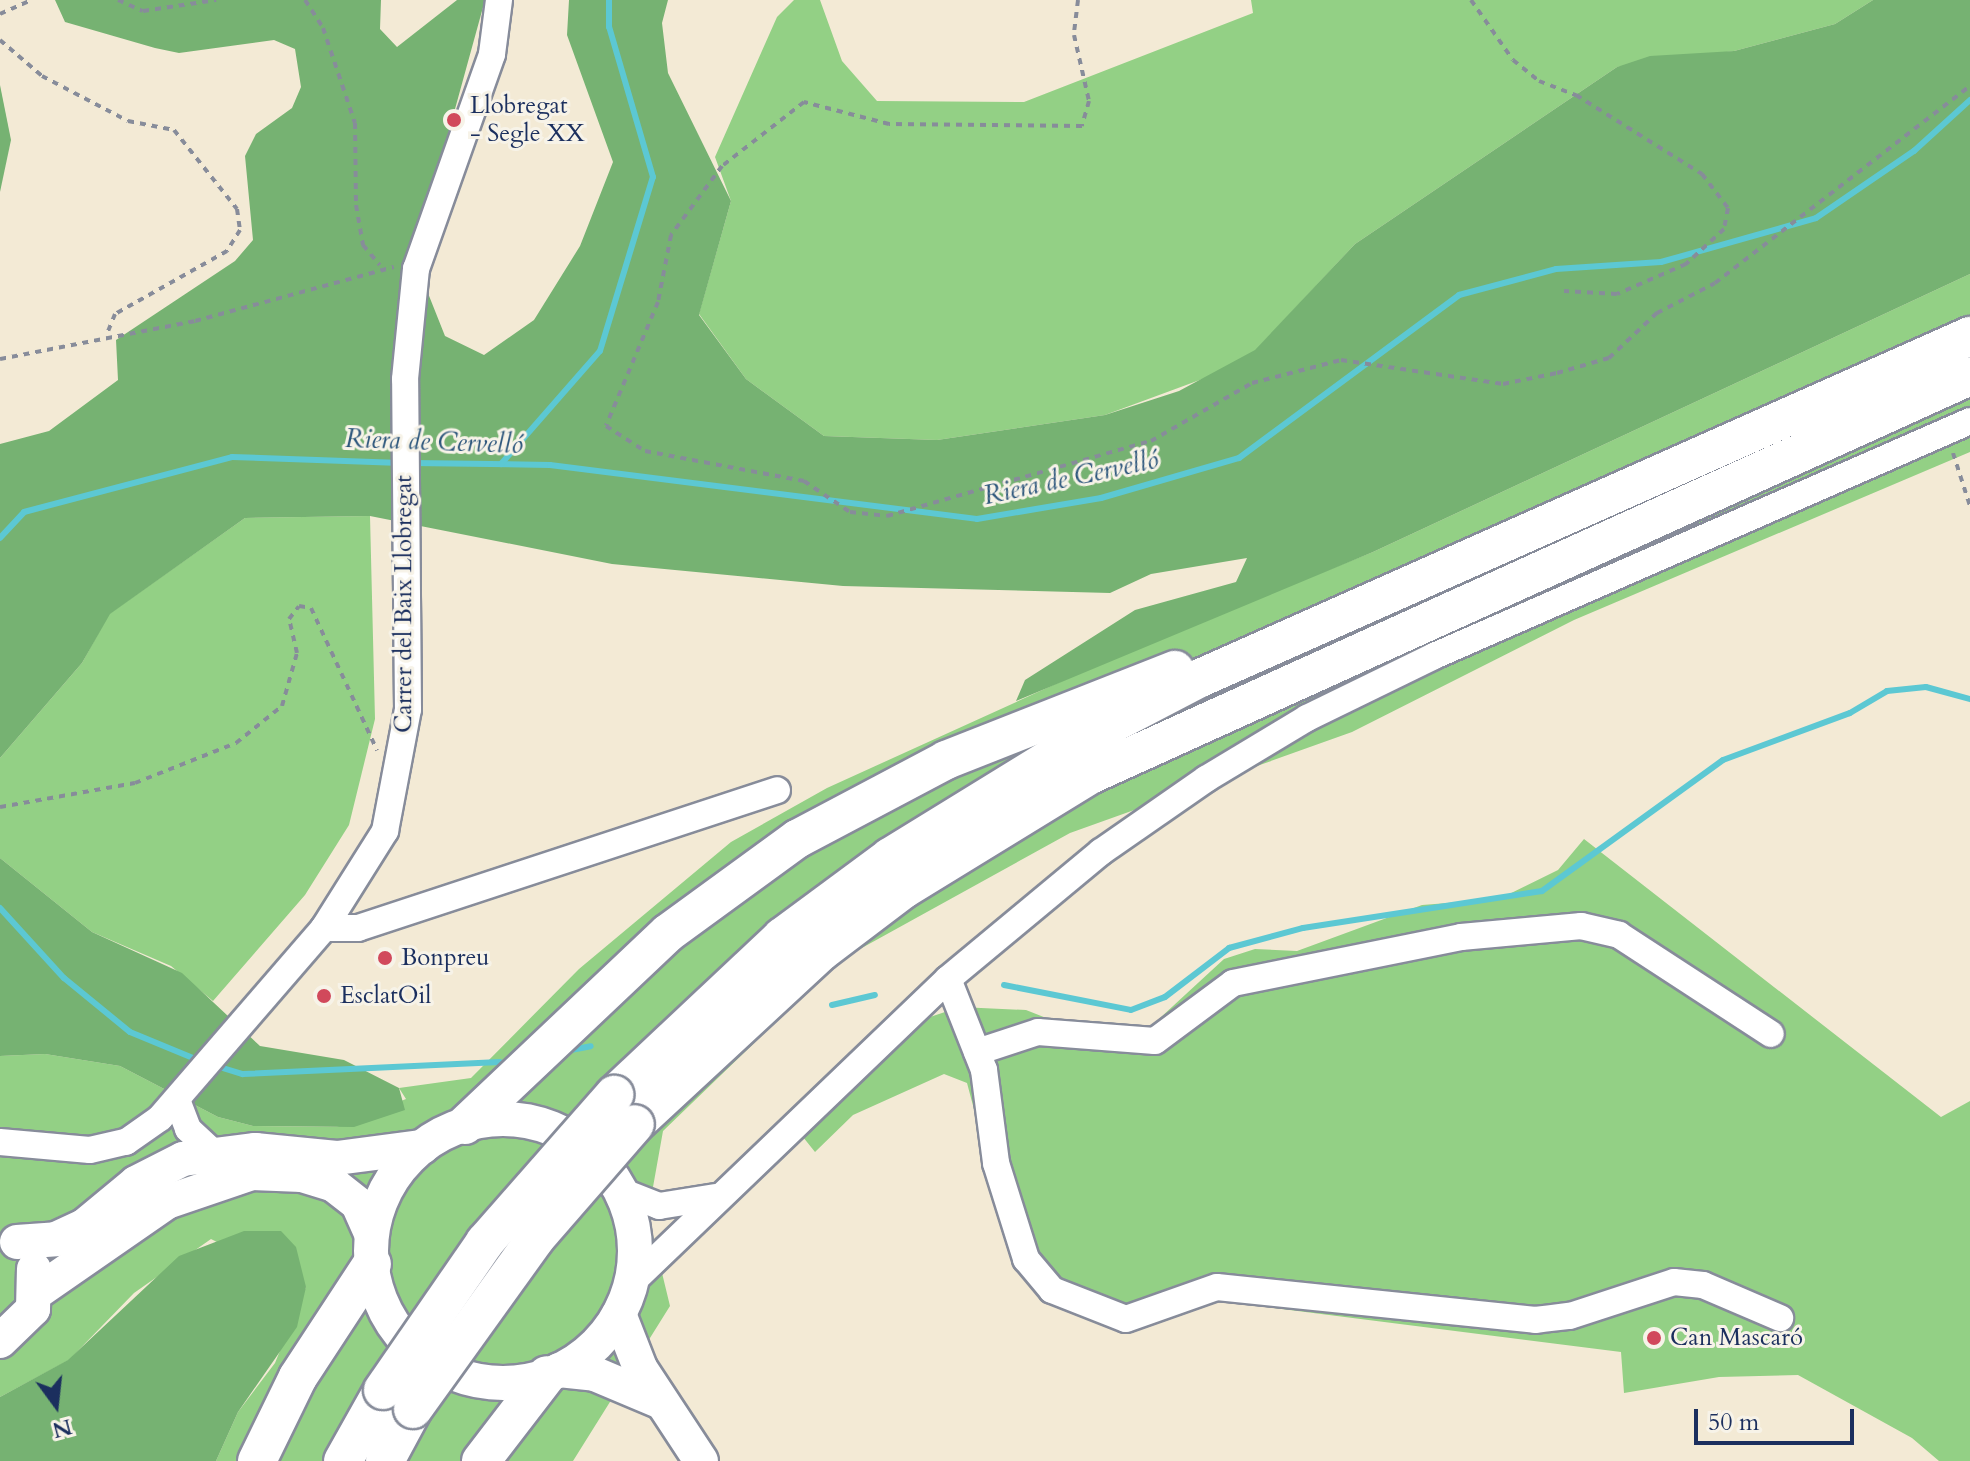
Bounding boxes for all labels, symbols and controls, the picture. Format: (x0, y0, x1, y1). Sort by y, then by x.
place label: Llobregat - Segle XX (470, 92, 585, 148)
marker: Llobregat - Segle XX (445, 111, 463, 129)
water label: Riera de Cervelló (344, 423, 524, 461)
water label: Riera de Cervelló (981, 444, 1161, 512)
street label: Carrer del Baix Llobregat (390, 475, 418, 733)
place label: Bonpreu (401, 944, 490, 972)
marker: Bonpreu (376, 949, 394, 967)
place label: EsclatOil (340, 982, 431, 1010)
marker: EsclatOil (315, 987, 333, 1005)
place label: Can Mascaró (1670, 1324, 1803, 1352)
marker: Can Mascaró (1645, 1329, 1663, 1347)
north arrow (16, 1365, 96, 1445)
scale bar (1698, 1393, 1858, 1443)
text: 50 m (1708, 1406, 1759, 1439)
text: N (49, 1411, 75, 1445)

